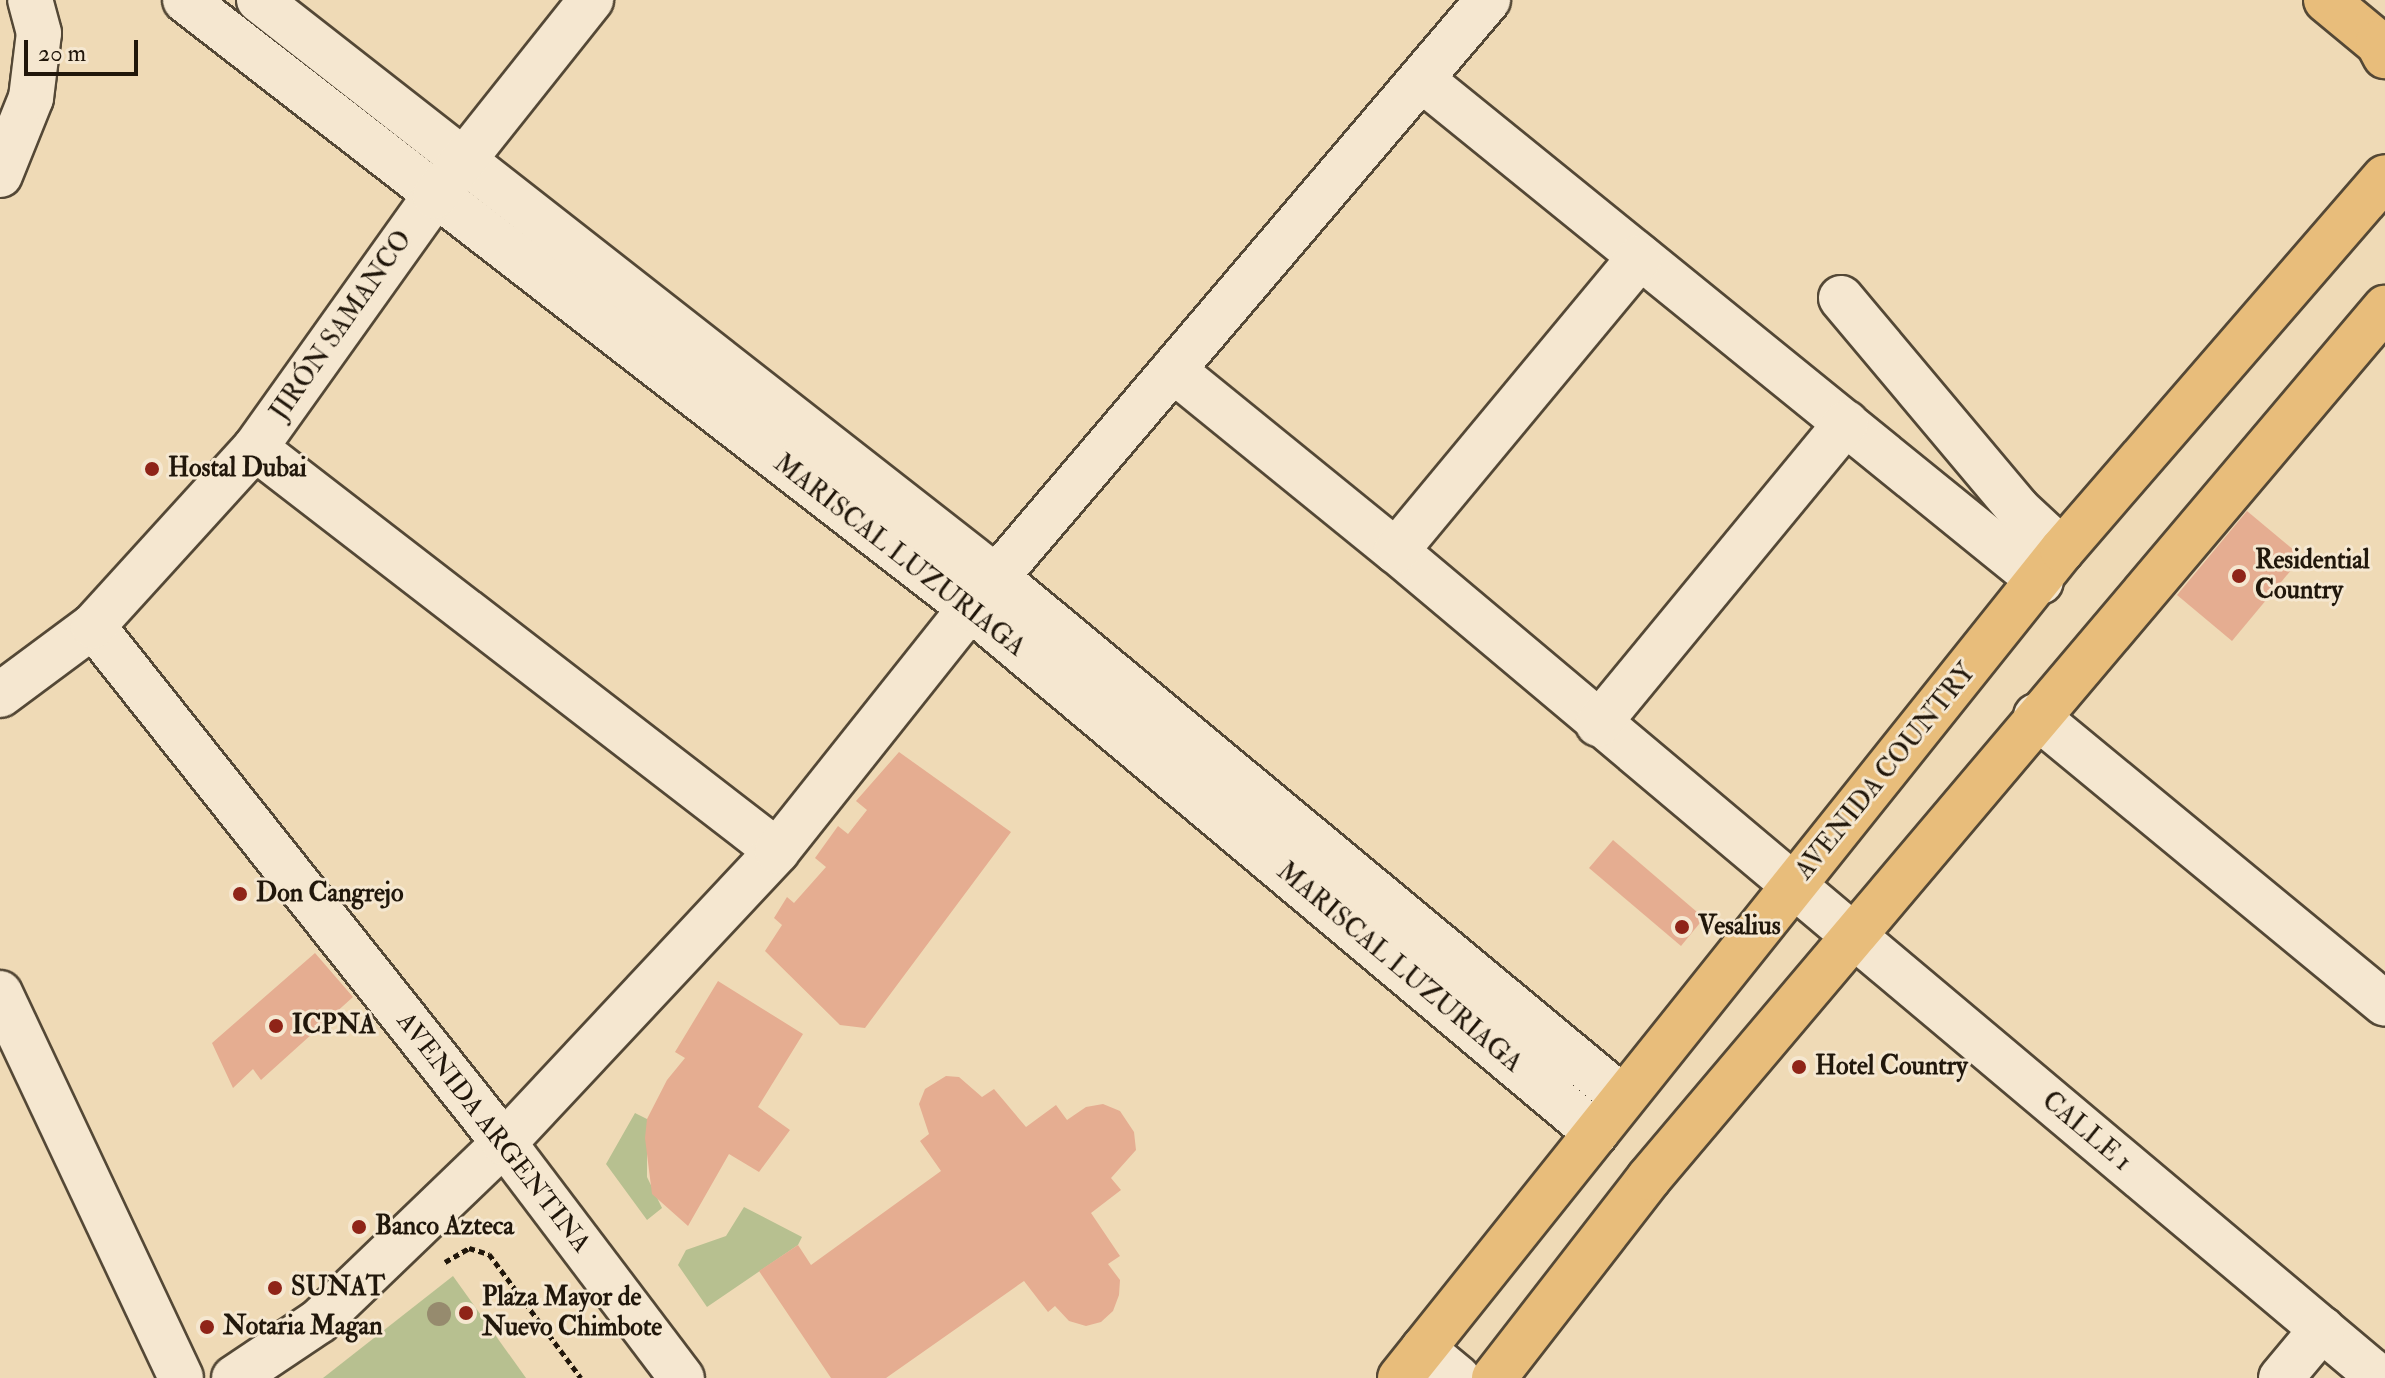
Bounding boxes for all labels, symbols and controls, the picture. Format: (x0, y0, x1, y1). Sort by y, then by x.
scale bar (28, 24, 142, 74)
text: 20 m (38, 38, 86, 69)
street label: JIRÓN SAMANCO (265, 225, 419, 427)
street label: MARISCAL LUZURIAGA (767, 448, 1031, 664)
place label: Hostal Dubai (168, 453, 307, 485)
marker: Hostal Dubai (143, 460, 161, 478)
place label: Residential Country (2255, 545, 2370, 606)
marker: Residential Country (2230, 567, 2248, 585)
street label: AVENIDA COUNTRY (1789, 658, 1983, 886)
street label: MARISCAL LUZURIAGA (1270, 856, 1528, 1080)
place label: Don Cangrejo (256, 878, 403, 910)
marker: Don Cangrejo (231, 885, 249, 903)
place label: Vesalius (1698, 911, 1781, 943)
marker: Vesalius (1673, 918, 1691, 936)
street label: AVENIDA ARGENTINA (389, 1007, 597, 1259)
place label: ICPNA (292, 1010, 376, 1042)
marker: ICPNA (267, 1017, 285, 1035)
place label: Hotel Country (1815, 1051, 1968, 1083)
marker: Hotel Country (1790, 1058, 1808, 1076)
street label: CALLE 1 (2035, 1086, 2137, 1178)
place label: Banco Azteca (375, 1211, 514, 1243)
marker: Banco Azteca (350, 1218, 368, 1236)
place label: SUNAT (291, 1272, 385, 1304)
marker: SUNAT (266, 1279, 284, 1297)
place label: Plaza Mayor de Nuevo Chimbote (482, 1282, 662, 1344)
marker: Plaza Mayor de Nuevo Chimbote (457, 1304, 475, 1322)
place label: Notaria Magan (223, 1311, 383, 1343)
marker: Notaria Magan (198, 1318, 216, 1336)

